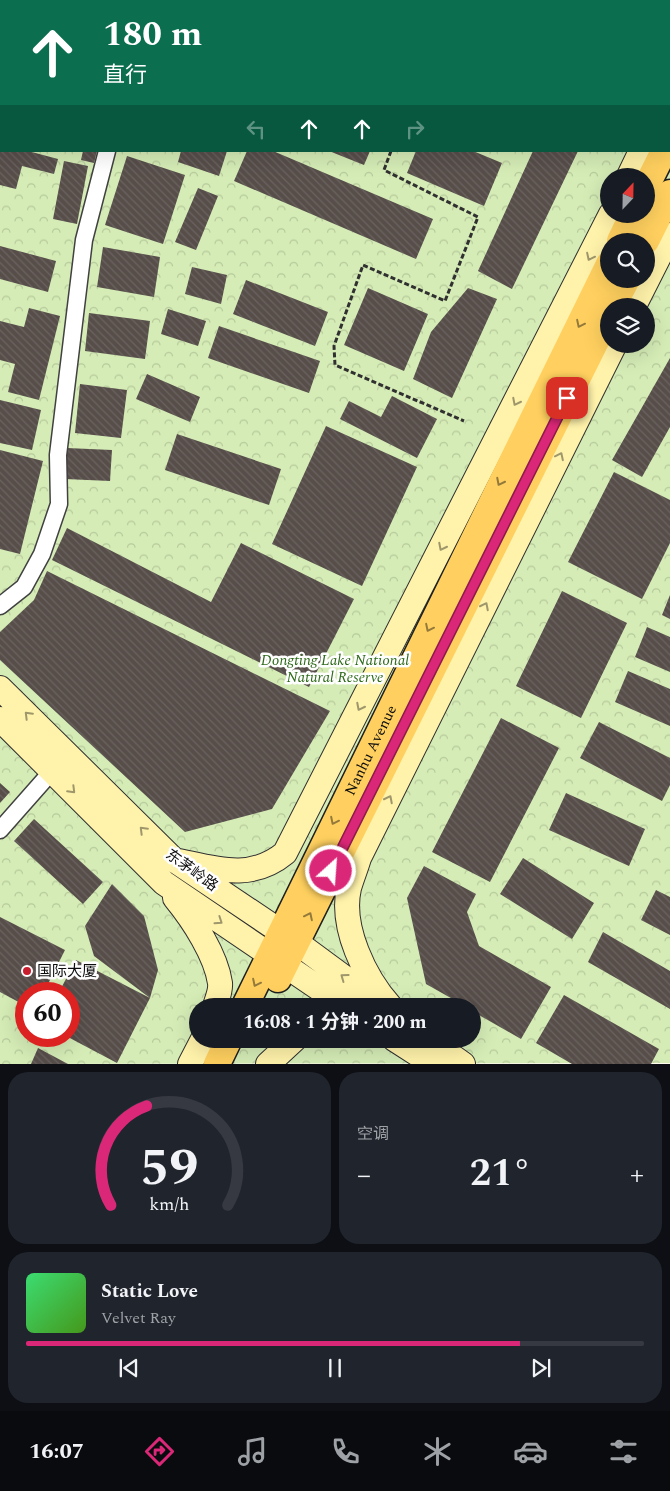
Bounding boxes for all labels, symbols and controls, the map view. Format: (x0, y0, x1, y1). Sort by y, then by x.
text: 180 m (103, 8, 202, 61)
icon: ahead (20, 20, 85, 85)
text: 直行 (103, 59, 147, 92)
icon: left (242, 115, 270, 143)
icon: ahead (295, 115, 323, 143)
icon: ahead (348, 115, 376, 143)
icon: right (401, 115, 429, 143)
north arrow (600, 168, 655, 222)
map controls (600, 168, 655, 353)
button: search (600, 233, 655, 288)
one-way arrow (586, 252, 596, 261)
button: layers (600, 298, 655, 353)
one-way arrow (576, 318, 586, 327)
pin (546, 377, 588, 419)
icon: arrive (553, 384, 581, 412)
one-way arrow (512, 397, 522, 406)
one-way arrow (554, 452, 564, 461)
one-way arrow (496, 477, 506, 486)
one-way arrow (438, 542, 448, 551)
one-way arrow (479, 602, 489, 611)
one-way arrow (424, 623, 435, 632)
park label: Dongting Lake National Natural Reserve (261, 649, 409, 689)
street label: Nanhu Avenue (339, 701, 403, 800)
one-way arrow (356, 702, 366, 711)
one-way arrow (25, 712, 34, 721)
one-way arrow (67, 784, 76, 793)
one-way arrow (383, 795, 393, 804)
one-way arrow (330, 816, 340, 825)
one-way arrow (140, 826, 149, 835)
street label: 东茅岭路 (161, 843, 223, 897)
position arrow (304, 844, 356, 896)
one-way arrow (303, 912, 313, 921)
one-way arrow (214, 914, 223, 924)
place label: 国际大厦 (37, 960, 97, 983)
marker: 国际大厦 (21, 965, 33, 977)
one-way arrow (341, 975, 350, 983)
one-way arrow (251, 978, 262, 987)
speed limit sign: 60 (15, 982, 80, 1047)
text: 16:08 · 1 分钟 · 200 m (243, 1008, 427, 1037)
text: 空调 (357, 1122, 389, 1146)
text: 59 (140, 1129, 199, 1208)
text: 21° (470, 1145, 531, 1203)
text: − (357, 1154, 371, 1197)
text: + (630, 1154, 644, 1197)
text: km/h (149, 1191, 190, 1218)
text: Static Love (101, 1277, 198, 1306)
text: Velvet Ray (101, 1306, 176, 1330)
icon: previous (115, 1354, 143, 1382)
icon: pause (321, 1354, 349, 1382)
icon: next (527, 1354, 555, 1382)
icon: directions (142, 1434, 177, 1469)
icon: music (235, 1434, 270, 1469)
icon: phone (328, 1434, 363, 1469)
icon: climate (420, 1434, 455, 1469)
icon: car (513, 1434, 548, 1469)
icon: filters (606, 1434, 641, 1469)
text: 16:07 (29, 1435, 84, 1468)

